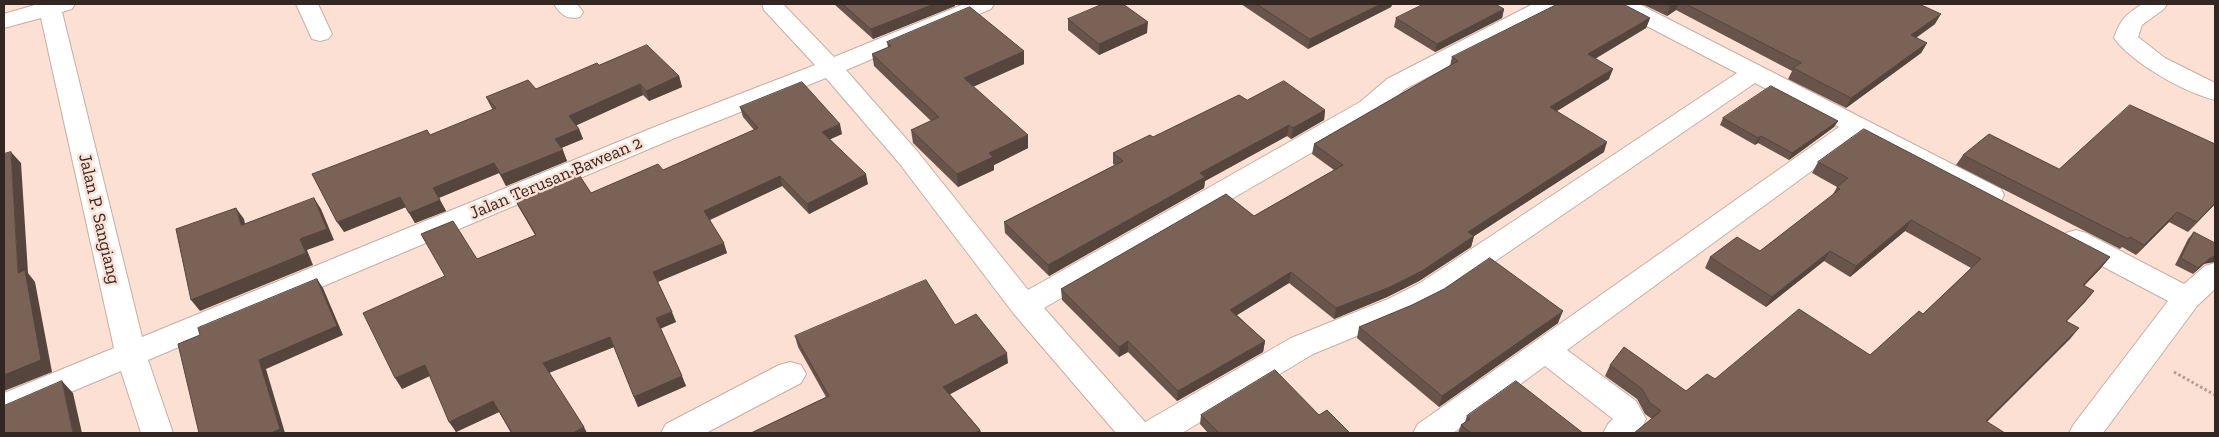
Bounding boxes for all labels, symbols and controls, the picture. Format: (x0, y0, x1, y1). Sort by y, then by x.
street label: Jalan Terusan Bawean 2 (467, 132, 645, 224)
street label: Jalan P. Sangiang (73, 152, 125, 286)

